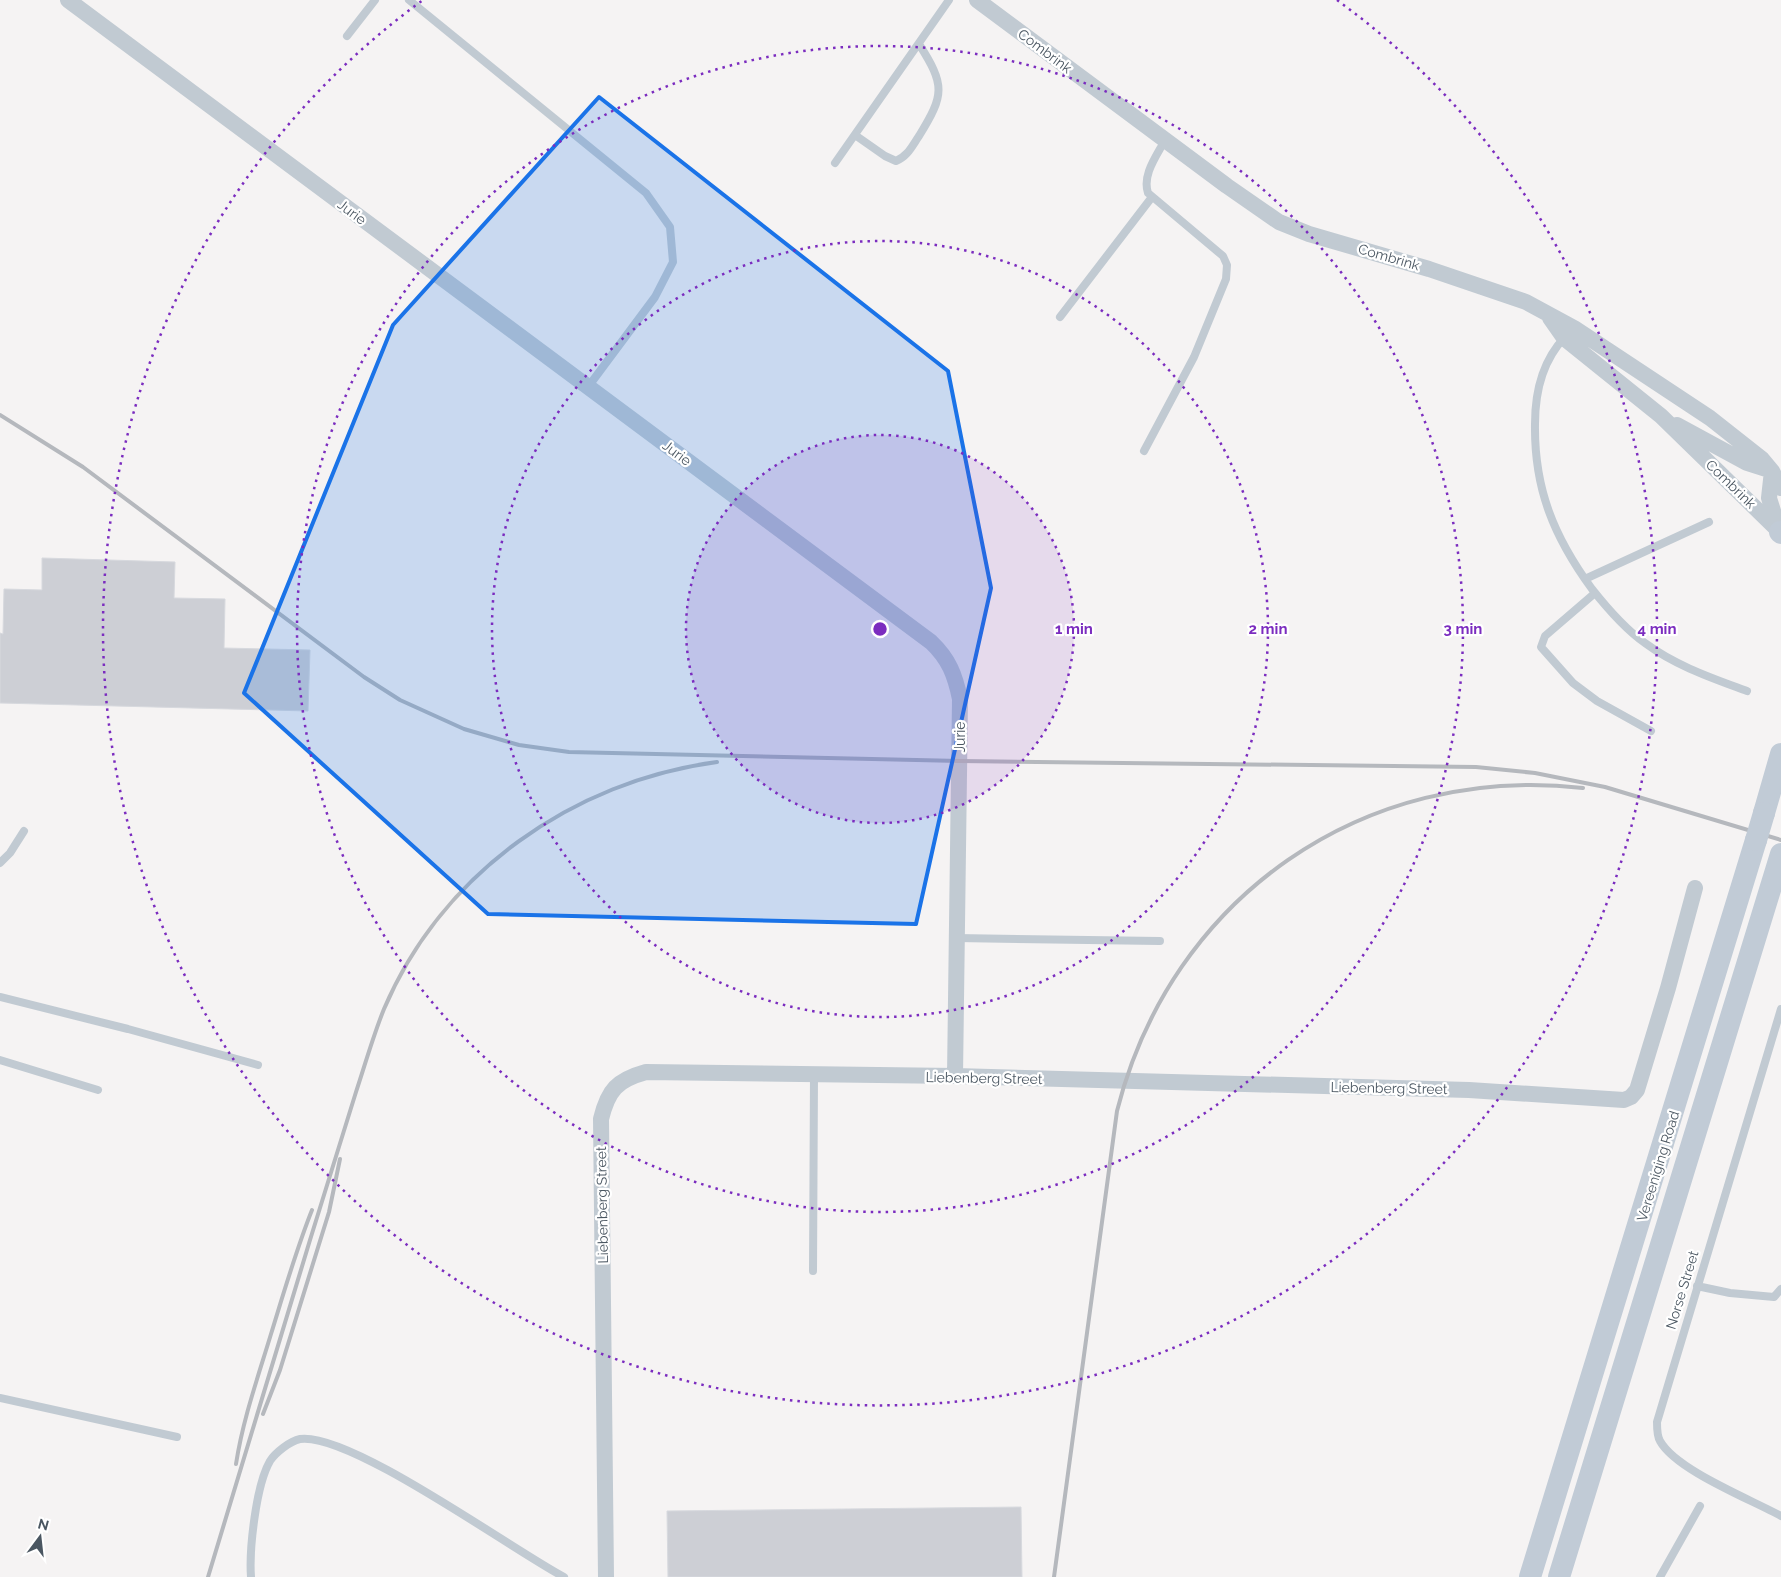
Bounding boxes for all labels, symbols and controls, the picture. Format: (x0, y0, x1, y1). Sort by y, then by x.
street label: Combrink (1015, 26, 1075, 77)
street label: Jurie (335, 196, 369, 228)
street label: Combrink (1357, 241, 1422, 274)
street label: Jurie (660, 437, 694, 469)
street label: Combrink (1703, 456, 1760, 512)
centre of rings (871, 620, 889, 638)
text: 1 min (1055, 620, 1093, 638)
text: 2 min (1249, 620, 1287, 638)
text: 3 min (1444, 620, 1482, 638)
text: 4 min (1637, 620, 1677, 638)
street label: Jurie (952, 721, 968, 753)
street label: Liebenberg Street (925, 1069, 1043, 1087)
street label: Liebenberg Street (1330, 1079, 1448, 1097)
street label: Vereeniging Road (1634, 1109, 1682, 1223)
street label: Liebenberg Street (593, 1146, 611, 1264)
street label: Norse Street (1662, 1248, 1702, 1331)
north arrow (15, 1512, 65, 1562)
text: N (36, 1515, 51, 1534)

